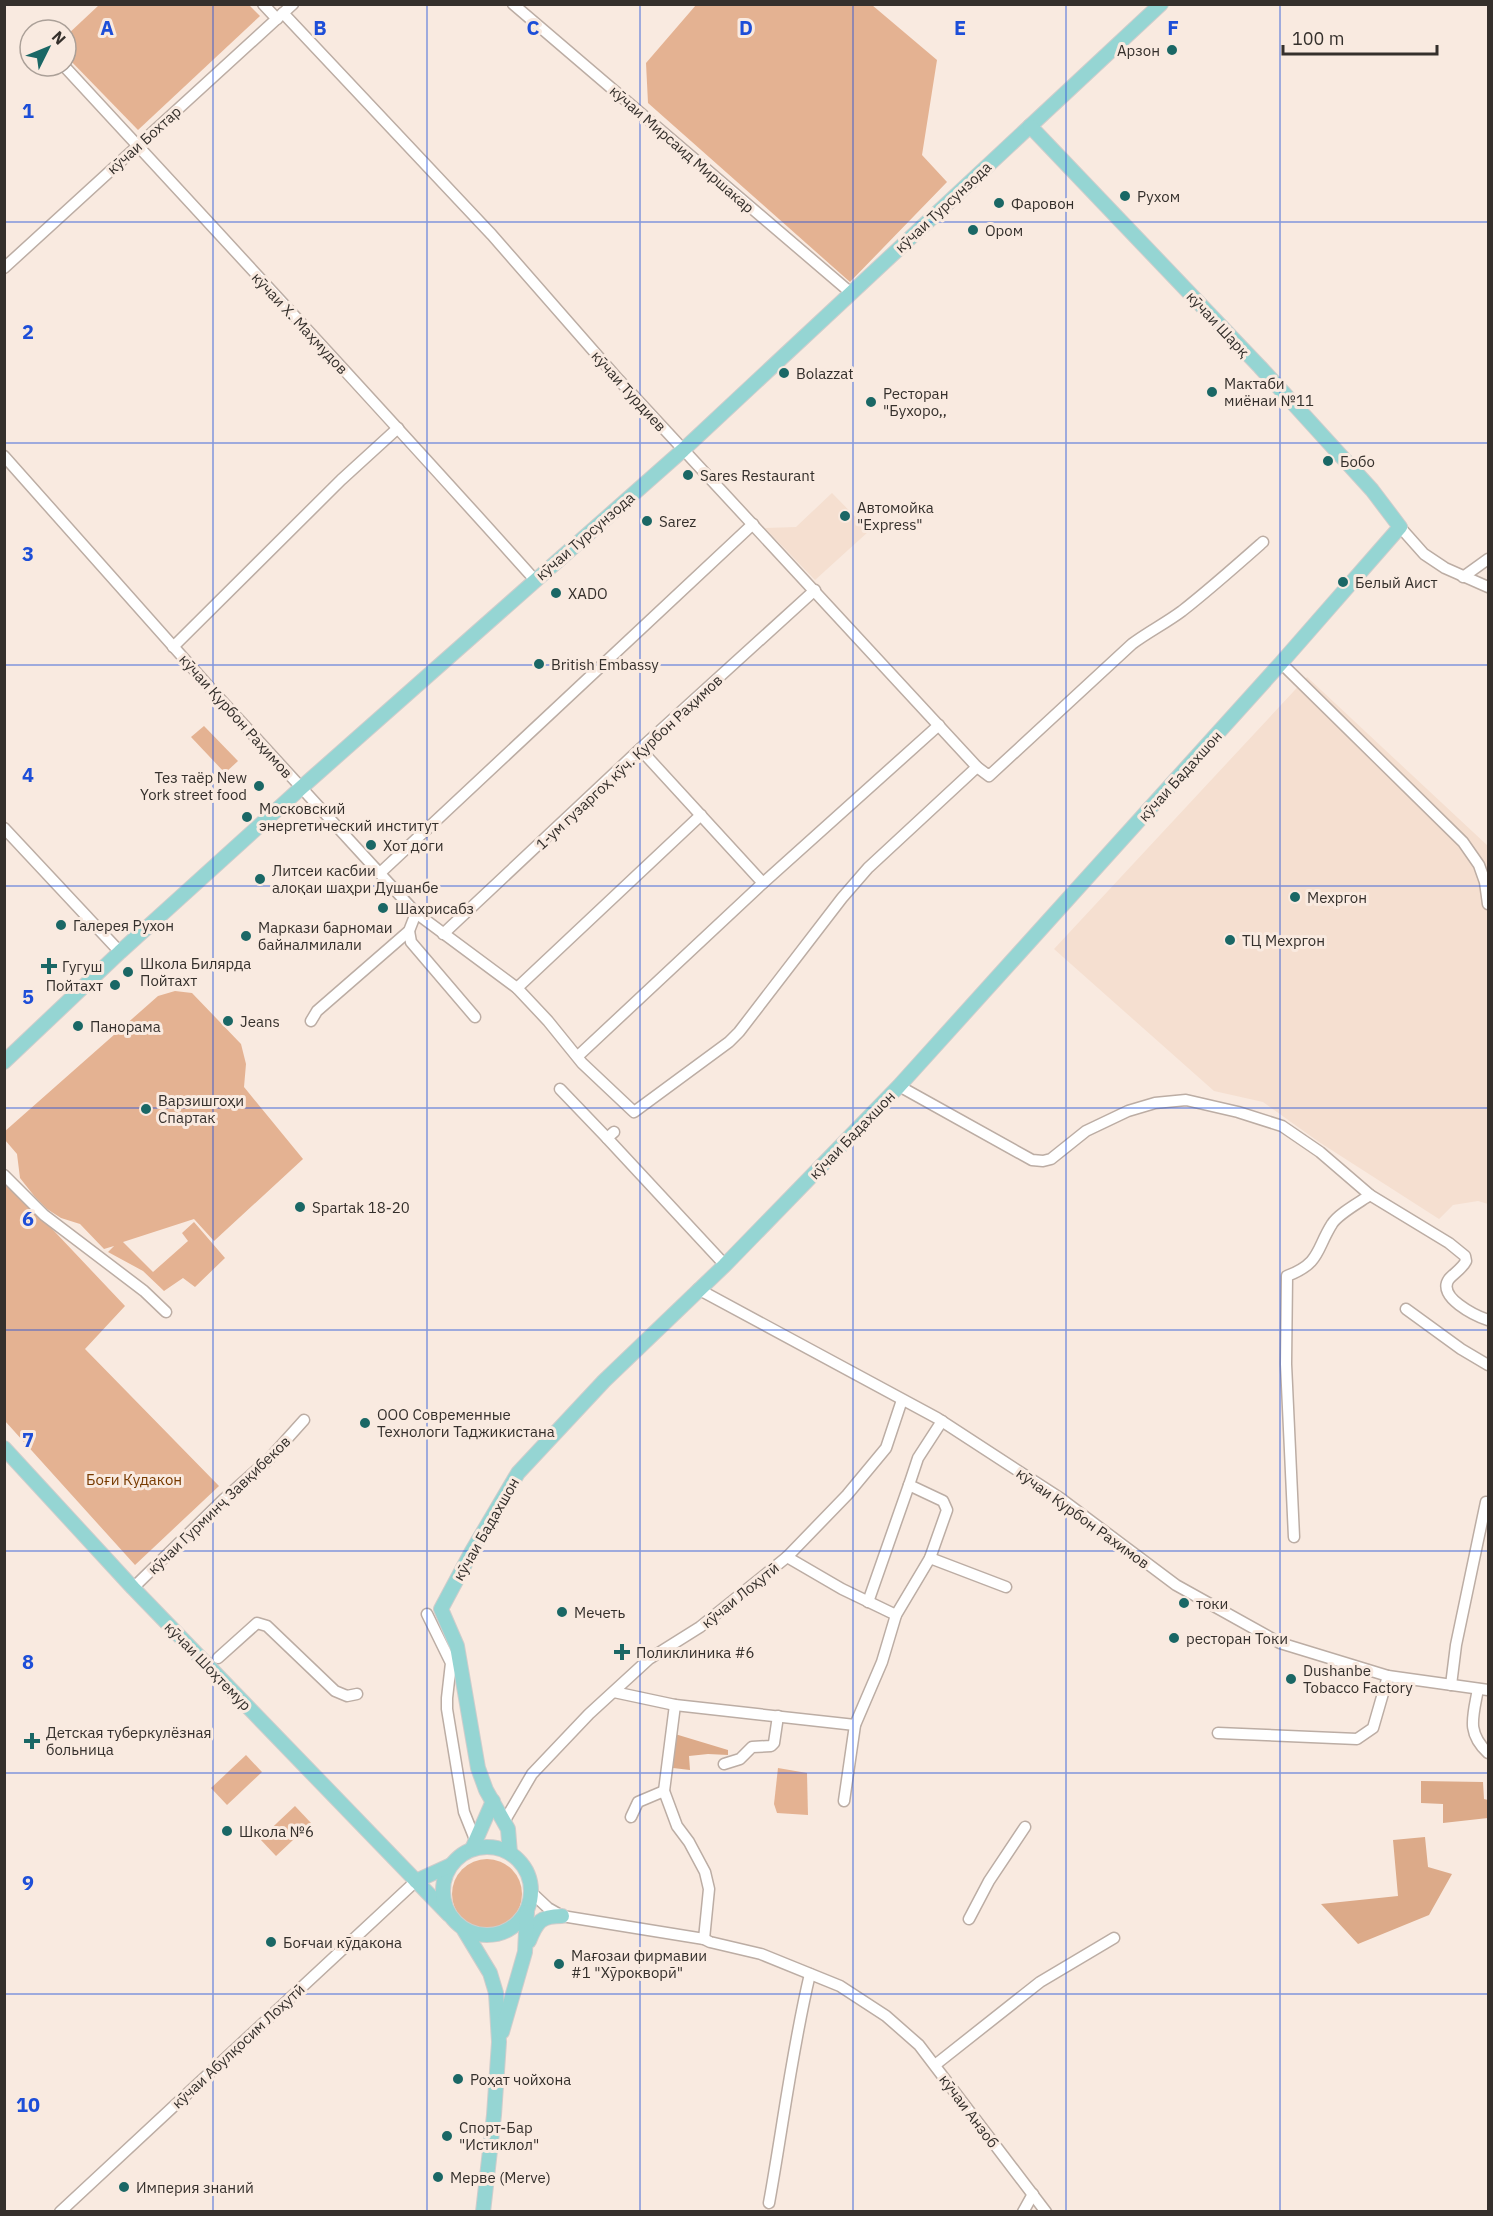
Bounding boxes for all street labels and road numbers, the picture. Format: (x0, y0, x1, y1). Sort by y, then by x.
street label: кӯчаи Мирсаид Миршакар (606, 81, 758, 217)
street label: кӯчаи Бохтар (103, 102, 185, 178)
street label: кӯчаи Турсунзода (891, 157, 995, 257)
street label: кӯчаи Х. Маҳмудов (248, 268, 352, 378)
street label: кӯчаи Шарқ (1183, 287, 1254, 362)
street label: кӯчаи Турдиев (588, 346, 670, 436)
street label: кӯчаи Турсунзода (532, 488, 638, 584)
street label: кӯчаи Қурбон Раҳимов (175, 650, 297, 782)
street label: 1-ум гузаргоҳ кӯч. Қурбон Раҳимов (532, 670, 726, 854)
street label: кӯчаи Бадахшон (1134, 727, 1226, 825)
street label: кӯчаи Бадахшон (805, 1087, 899, 1183)
street label: кӯчаи Гурминҷ Завқибеков (144, 1432, 294, 1578)
street label: кӯчаи Курбон Рахимов (1013, 1463, 1153, 1573)
street label: кӯчаи Бадахшон (449, 1474, 523, 1584)
street label: кӯчаи Лоҳутӣ (697, 1558, 783, 1632)
street label: кӯчаи Шоҳтемур (161, 1618, 255, 1714)
street label: кӯчаи Абулқосим Лоҳутӣ (168, 1979, 308, 2113)
street label: кӯчаи Анзоб (935, 2071, 1003, 2151)

